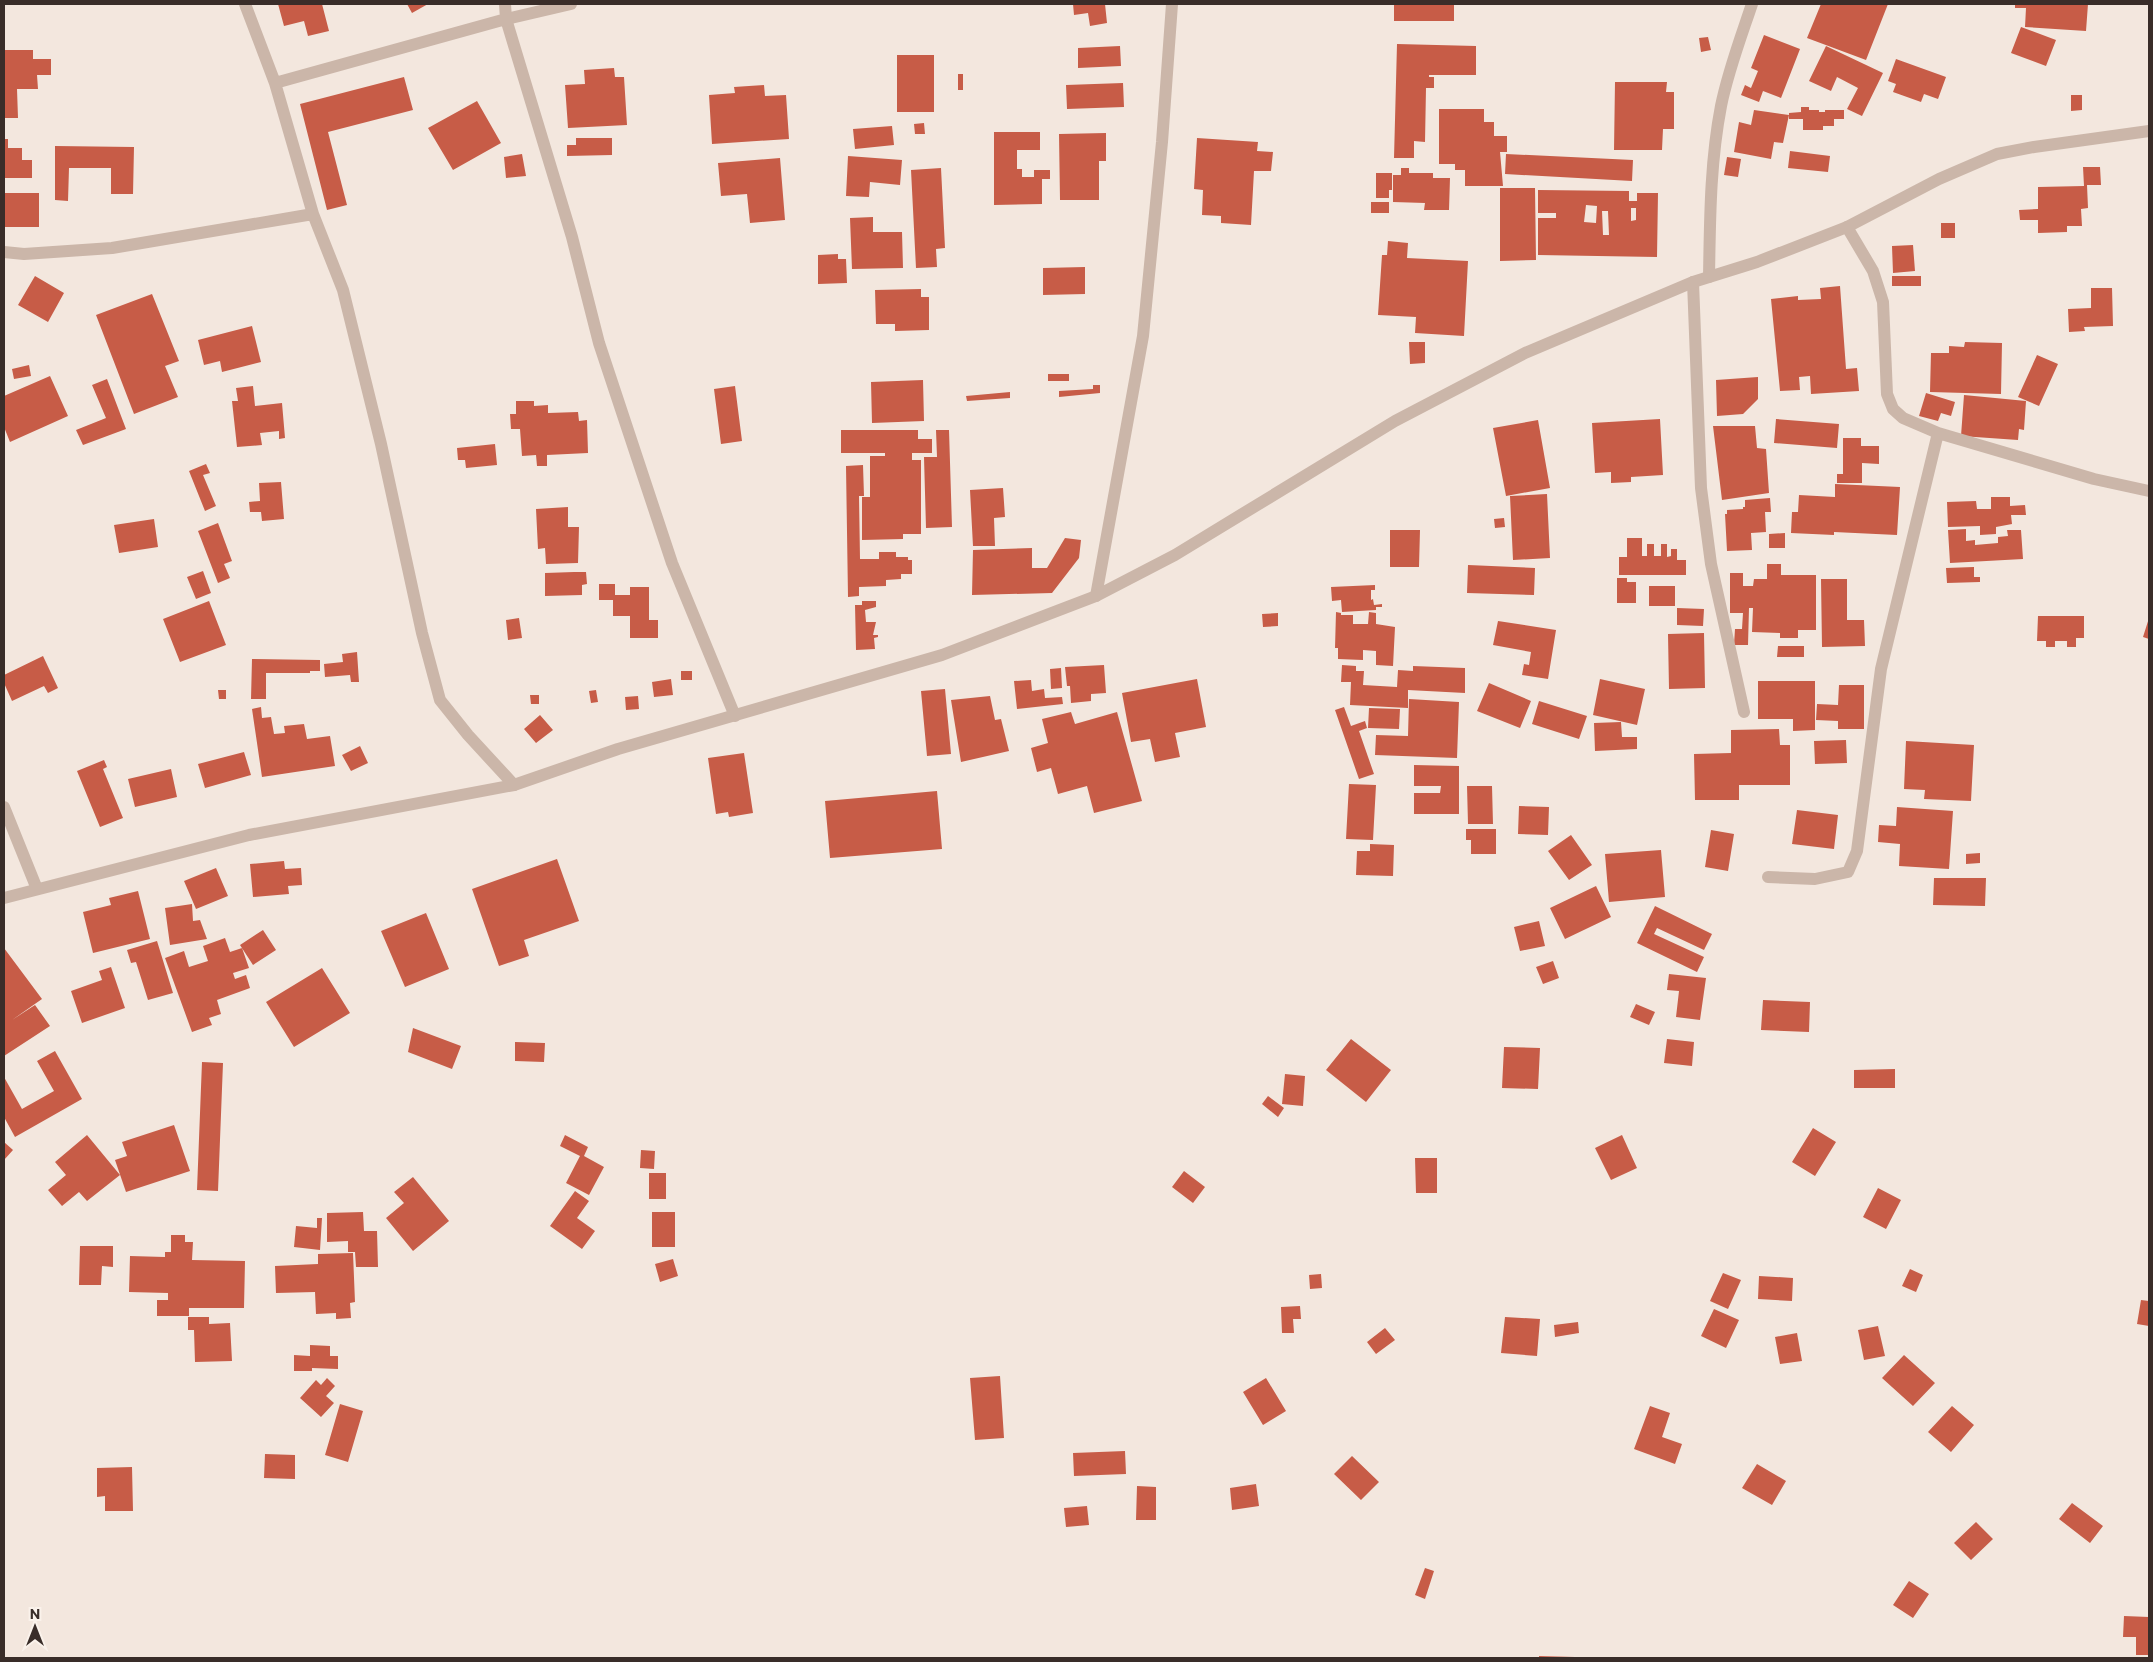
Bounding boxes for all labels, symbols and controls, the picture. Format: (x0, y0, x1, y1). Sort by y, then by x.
north arrow (10, 1602, 60, 1652)
text: N (30, 1605, 40, 1622)

